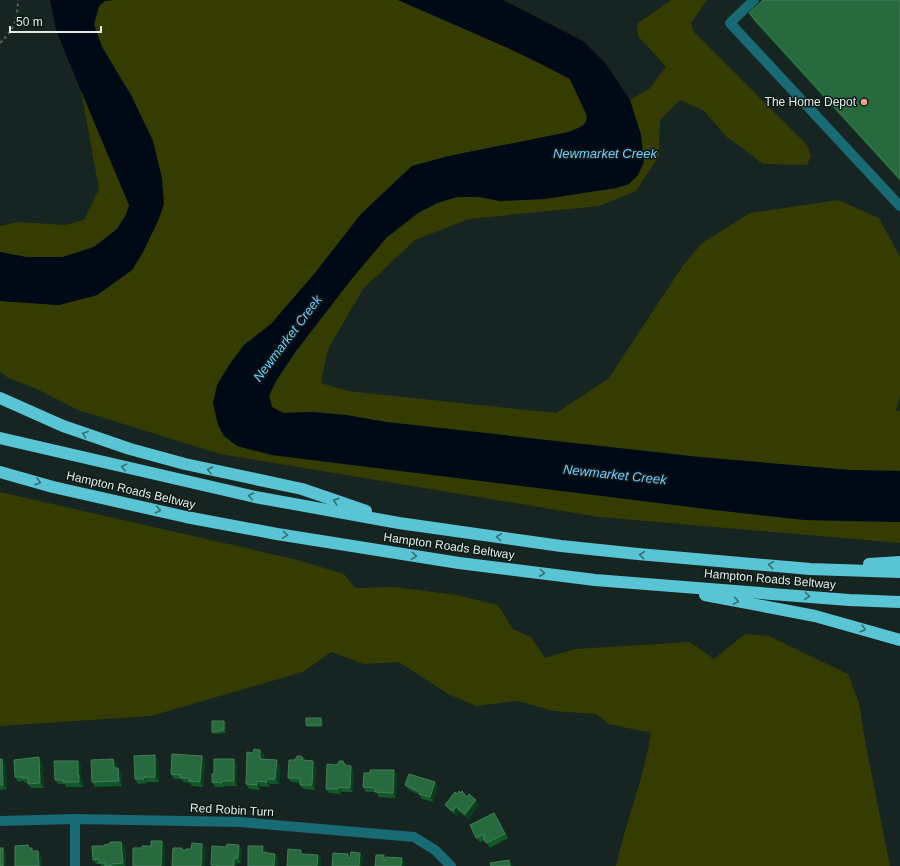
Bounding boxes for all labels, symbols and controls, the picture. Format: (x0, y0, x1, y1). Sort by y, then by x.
scale bar (10, 8, 101, 34)
text: 50 m (16, 15, 43, 29)
place label: The Home Depot (765, 95, 857, 109)
marker: The Home Depot (859, 97, 869, 107)
water label: Newmarket Creek (553, 146, 659, 161)
water label: Newmarket Creek (250, 291, 326, 384)
one-way arrow (82, 430, 89, 438)
water label: Newmarket Creek (562, 462, 669, 488)
one-way arrow (121, 464, 127, 472)
one-way arrow (207, 466, 213, 474)
street label: Hampton Roads Beltway (65, 468, 197, 512)
one-way arrow (34, 477, 41, 486)
one-way arrow (248, 492, 254, 500)
one-way arrow (333, 497, 340, 505)
one-way arrow (154, 506, 161, 514)
one-way arrow (282, 530, 288, 539)
street label: Hampton Roads Beltway (383, 530, 515, 562)
one-way arrow (496, 533, 502, 542)
one-way arrow (638, 550, 645, 559)
one-way arrow (410, 551, 417, 560)
one-way arrow (768, 561, 774, 570)
street label: Hampton Roads Beltway (704, 566, 836, 592)
one-way arrow (539, 569, 545, 578)
one-way arrow (804, 592, 810, 601)
one-way arrow (733, 596, 739, 604)
one-way arrow (859, 624, 866, 633)
street label: Red Robin Turn (190, 801, 274, 819)

